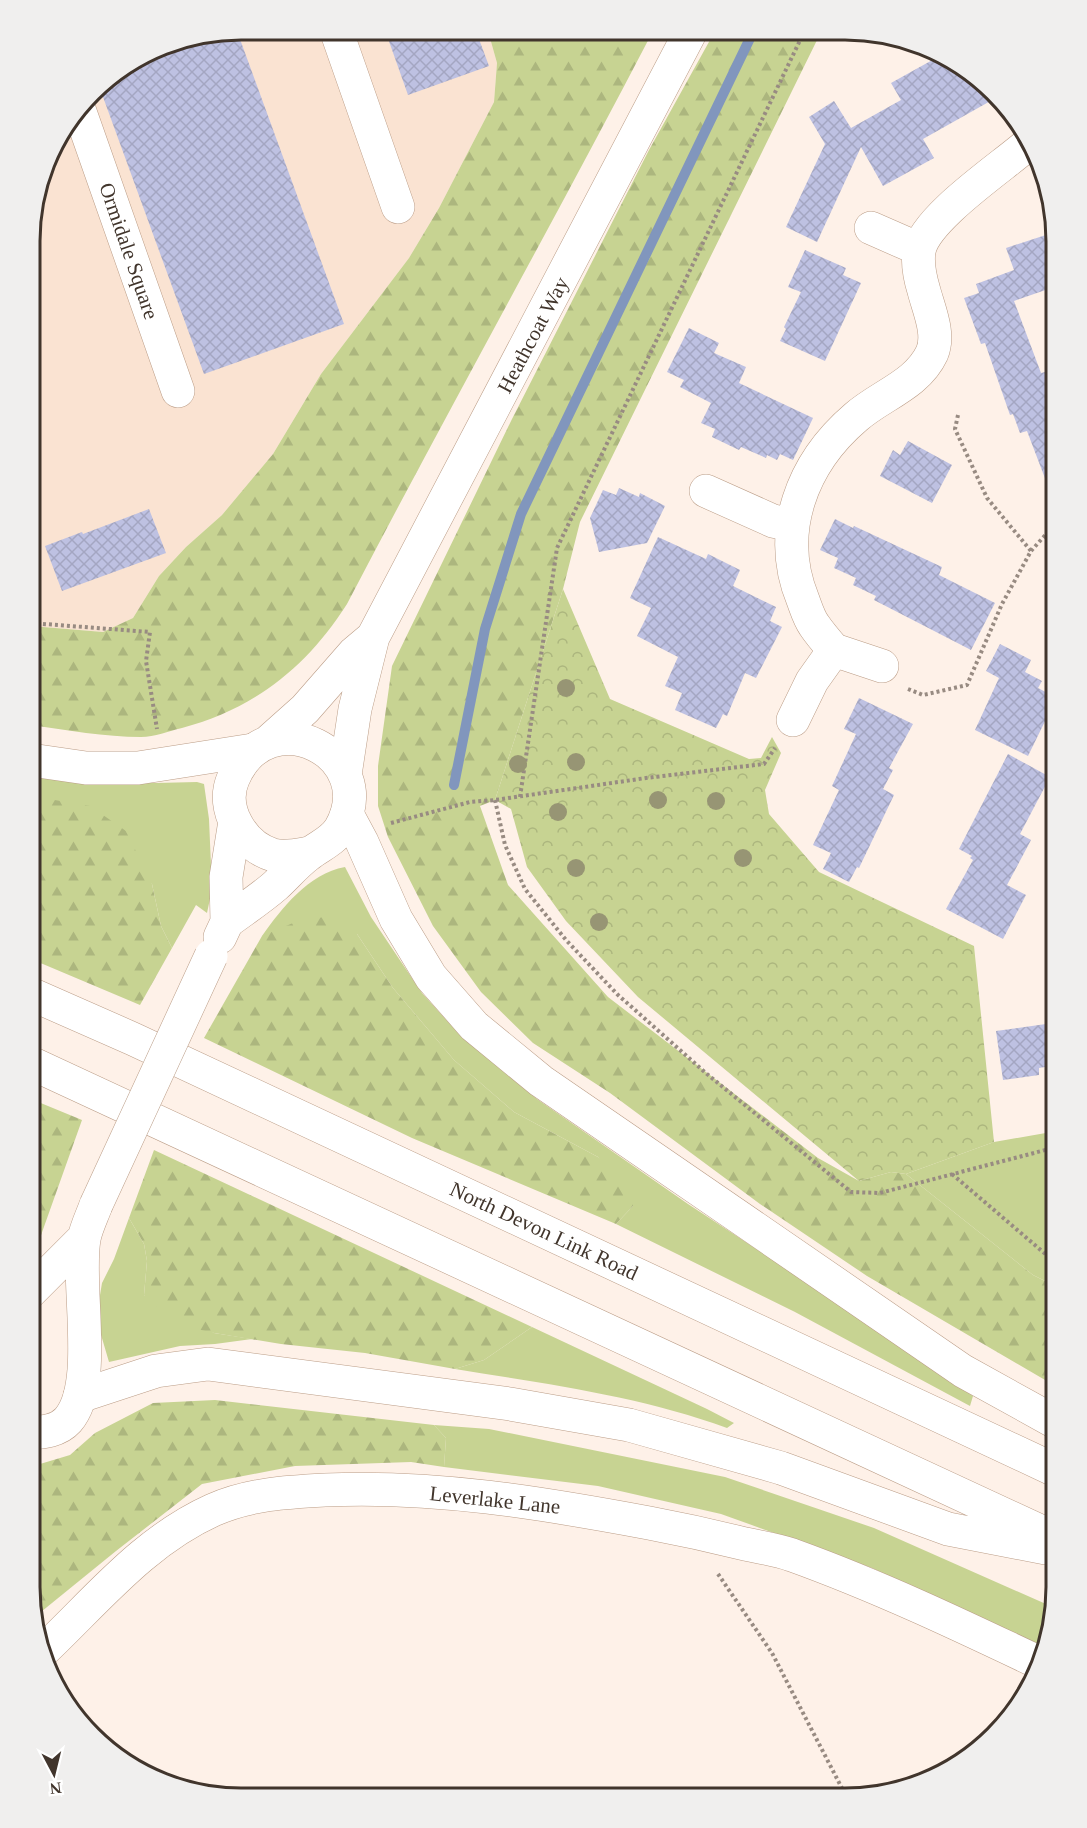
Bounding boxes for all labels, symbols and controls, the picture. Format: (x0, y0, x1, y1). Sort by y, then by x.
street label: Ormidale Square (94, 180, 164, 322)
street label: Heathcoat Way (492, 272, 574, 397)
street label: North Devon Link Road (446, 1177, 642, 1285)
street label: Leverlake Lane (429, 1481, 561, 1519)
north arrow (24, 1744, 84, 1804)
text: N (49, 1779, 63, 1798)

